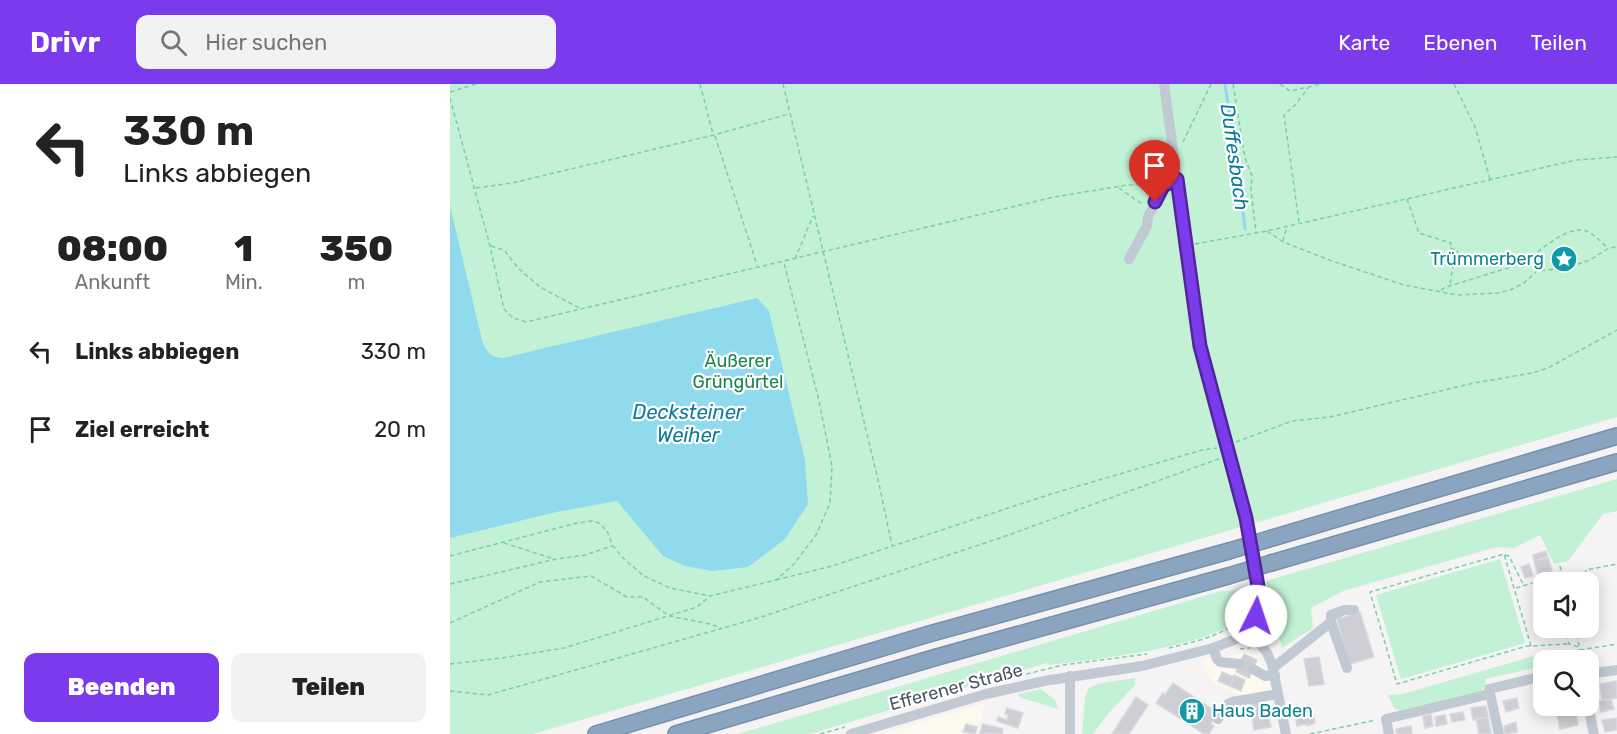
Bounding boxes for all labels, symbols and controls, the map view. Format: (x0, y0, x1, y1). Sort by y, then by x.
search box (136, 15, 556, 69)
text: Drivr (30, 26, 100, 59)
icon: search (157, 26, 190, 59)
text: Hier suchen (205, 29, 327, 56)
text: Karte (1338, 30, 1390, 55)
text: Ebenen (1423, 30, 1497, 55)
text: Teilen (1530, 30, 1587, 55)
water label: Duffesbach (1216, 102, 1254, 212)
text: 330 m (123, 106, 254, 156)
icon: left (24, 108, 102, 186)
pin (1129, 140, 1180, 202)
icon: arrive (1138, 149, 1171, 182)
text: Links abbiegen (123, 157, 311, 189)
text: 08:00 (57, 227, 168, 270)
text: 1 (234, 227, 253, 270)
text: 350 (319, 227, 393, 270)
place icon: Trümmerberg (1549, 244, 1579, 274)
place label: Trümmerberg (1430, 248, 1544, 270)
text: Ankunft (75, 270, 150, 294)
text: Min. (225, 270, 263, 294)
text: m (347, 270, 365, 294)
icon: left (24, 335, 57, 368)
text: Links abbiegen (75, 338, 239, 365)
text: 330 m (361, 338, 426, 365)
park label: Äußerer Grüngürtel (693, 350, 783, 393)
water label: Decksteiner Weiher (633, 400, 745, 447)
icon: arrive (24, 413, 57, 446)
text: Ziel erreicht (75, 416, 209, 443)
text: 20 m (374, 416, 426, 443)
map controls (1533, 572, 1599, 716)
button: sound (1533, 572, 1599, 638)
position arrow (1224, 584, 1288, 648)
button: search (1533, 650, 1599, 716)
button: Beenden (24, 653, 219, 722)
button: Teilen (231, 653, 426, 722)
street label: Efferener Straße (887, 659, 1025, 715)
building icon: Haus Baden (1177, 696, 1207, 726)
place label: Haus Baden (1212, 700, 1313, 722)

